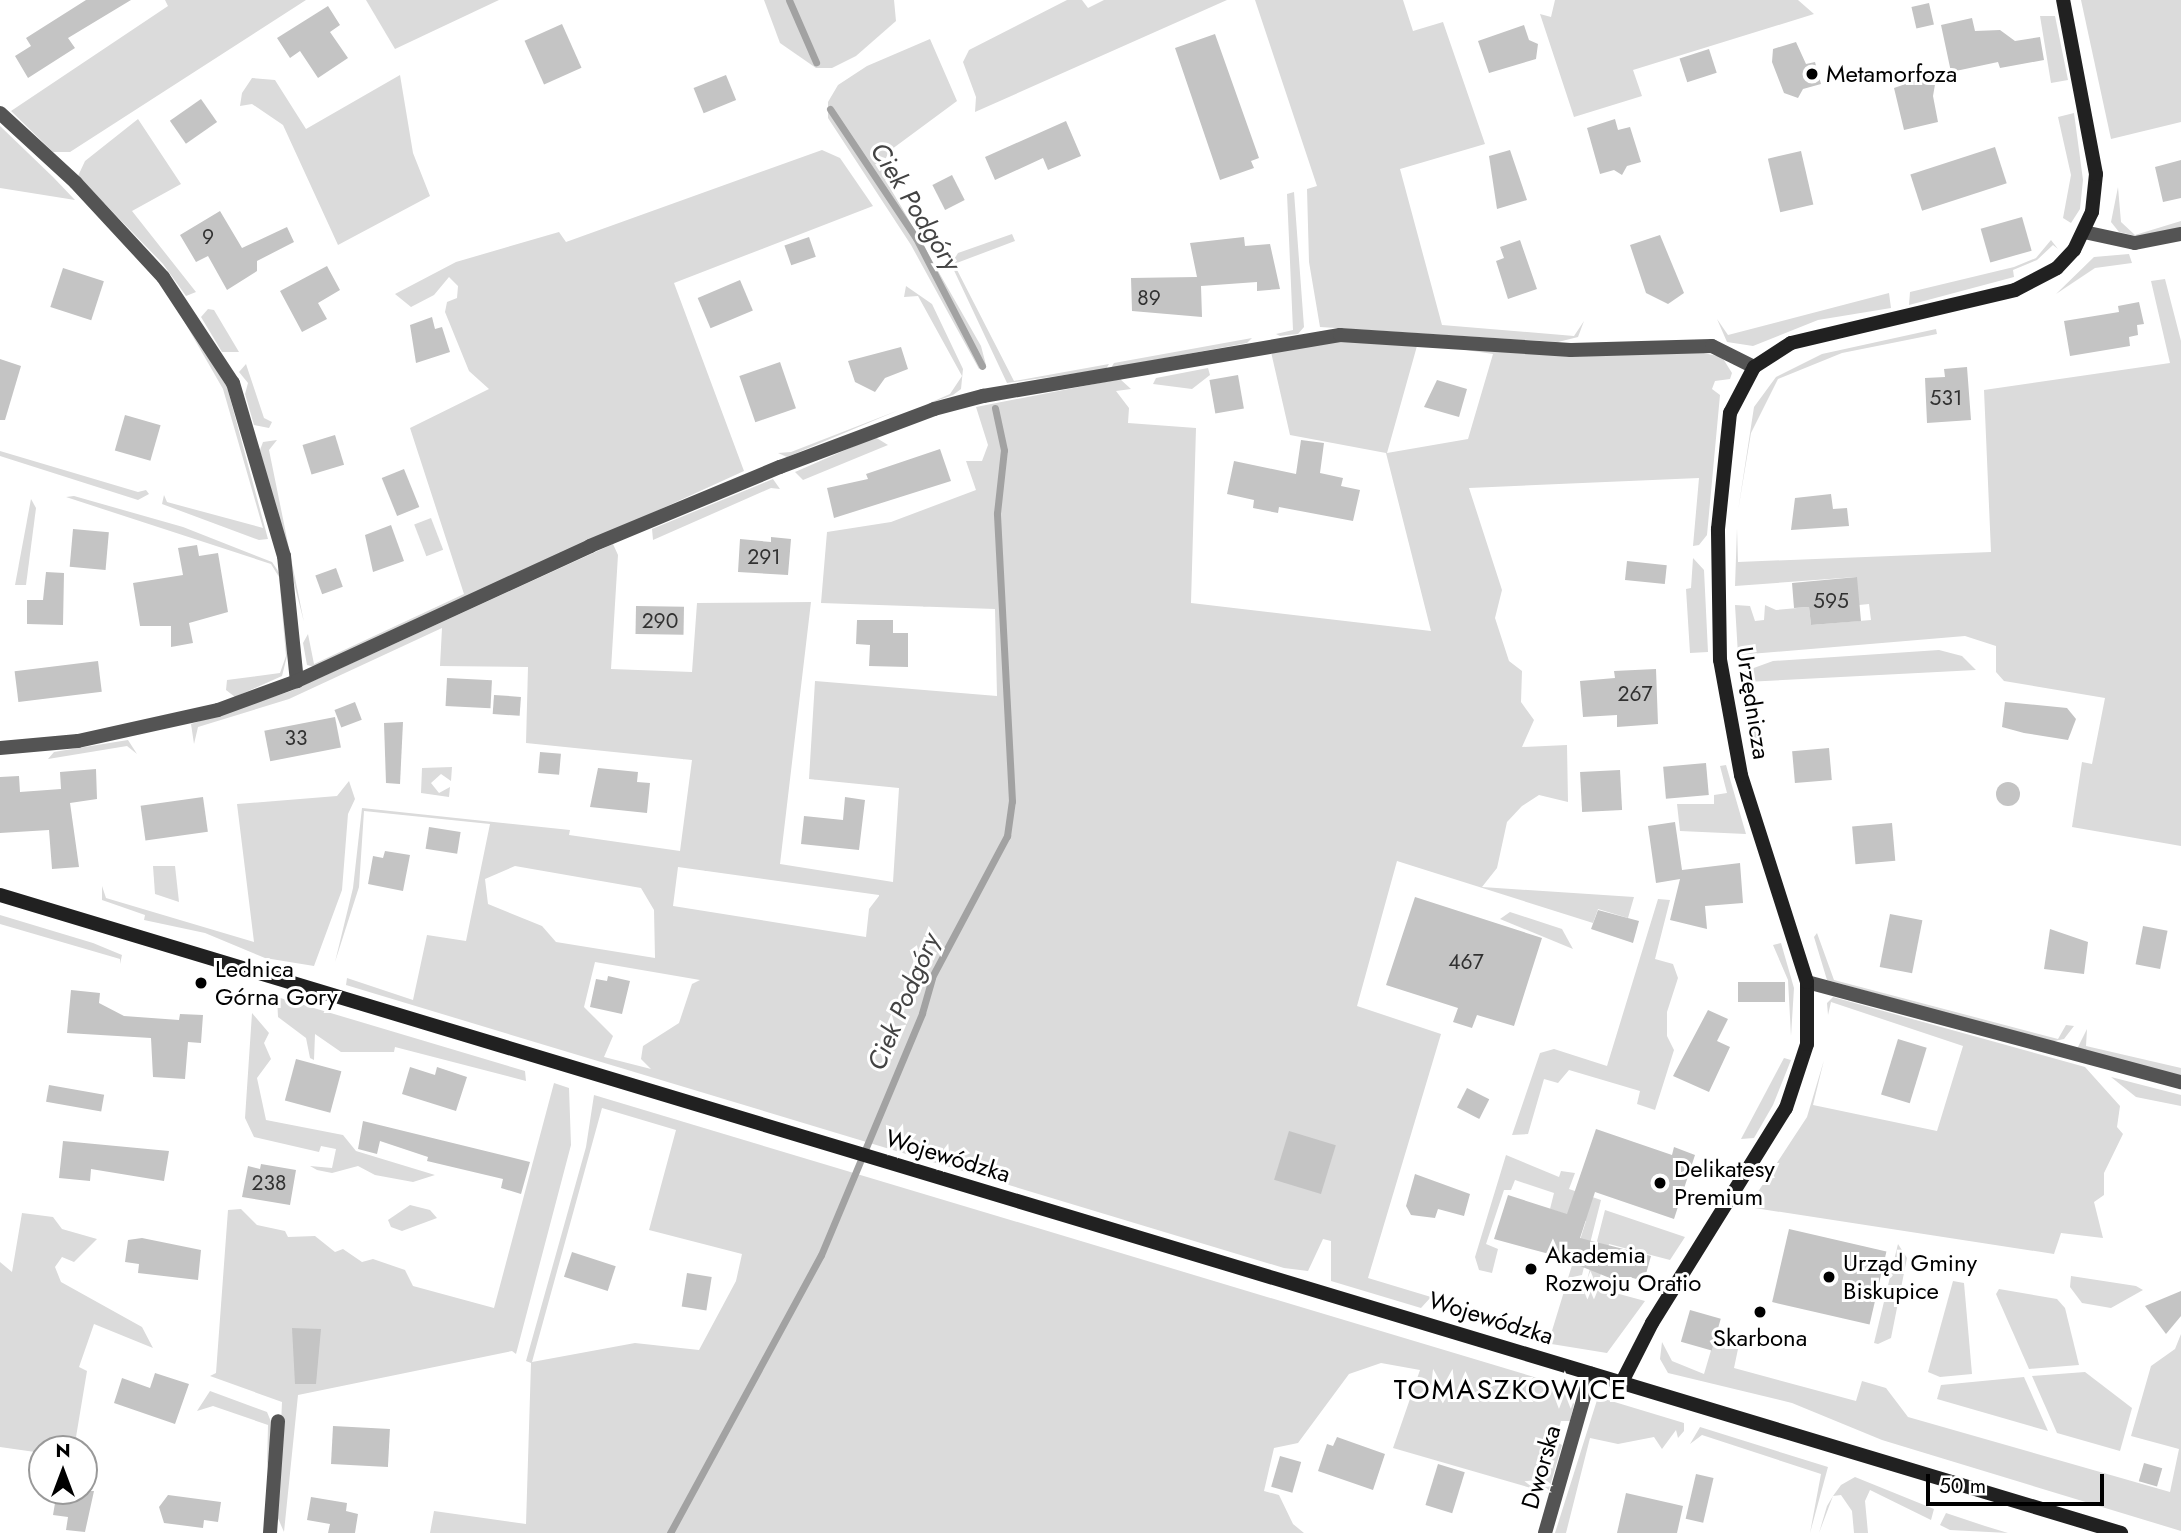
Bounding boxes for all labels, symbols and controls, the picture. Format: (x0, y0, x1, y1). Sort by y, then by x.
place label: Metamorfoza (1826, 60, 1957, 88)
marker: Metamorfoza (1804, 66, 1820, 82)
water label: Ciek Podgóry (863, 137, 967, 277)
house number: 9 (202, 224, 214, 250)
house number: 89 (1137, 285, 1161, 311)
house number: 531 (1930, 385, 1962, 411)
house number: 291 (747, 544, 781, 570)
house number: 595 (1813, 588, 1849, 614)
house number: 290 (642, 608, 678, 634)
street label: Urzędnicza (1730, 645, 1776, 761)
house number: 267 (1617, 681, 1653, 707)
house number: 33 (285, 725, 307, 751)
water label: Ciek Podgóry (861, 929, 947, 1075)
house number: 467 (1448, 949, 1484, 975)
place label: Lednica Górna Gory (215, 955, 337, 1011)
marker: Lednica Górna Gory (193, 975, 209, 991)
street label: Wojewódzka (882, 1123, 1014, 1189)
place label: Delikatesy Premium (1674, 1155, 1775, 1211)
house number: 238 (252, 1170, 286, 1196)
marker: Delikatesy Premium (1652, 1175, 1668, 1191)
place label: Akademia Rozwoju Oratio (1545, 1241, 1701, 1297)
place label: Urząd Gminy Biskupice (1843, 1249, 1977, 1305)
marker: Akademia Rozwoju Oratio (1523, 1261, 1539, 1277)
marker: Urząd Gminy Biskupice (1821, 1269, 1837, 1285)
street label: Wojewódzka (1425, 1285, 1557, 1351)
marker: Skarbona (1752, 1304, 1768, 1320)
place label: Skarbona (1713, 1324, 1807, 1352)
district label: TOMASZKOWICE (1395, 1373, 1627, 1407)
street label: Dworska (1515, 1422, 1567, 1512)
north arrow (28, 1435, 98, 1505)
text: N (55, 1437, 71, 1464)
scale bar (1929, 1460, 2108, 1504)
text: 50 m (1939, 1471, 1986, 1501)

